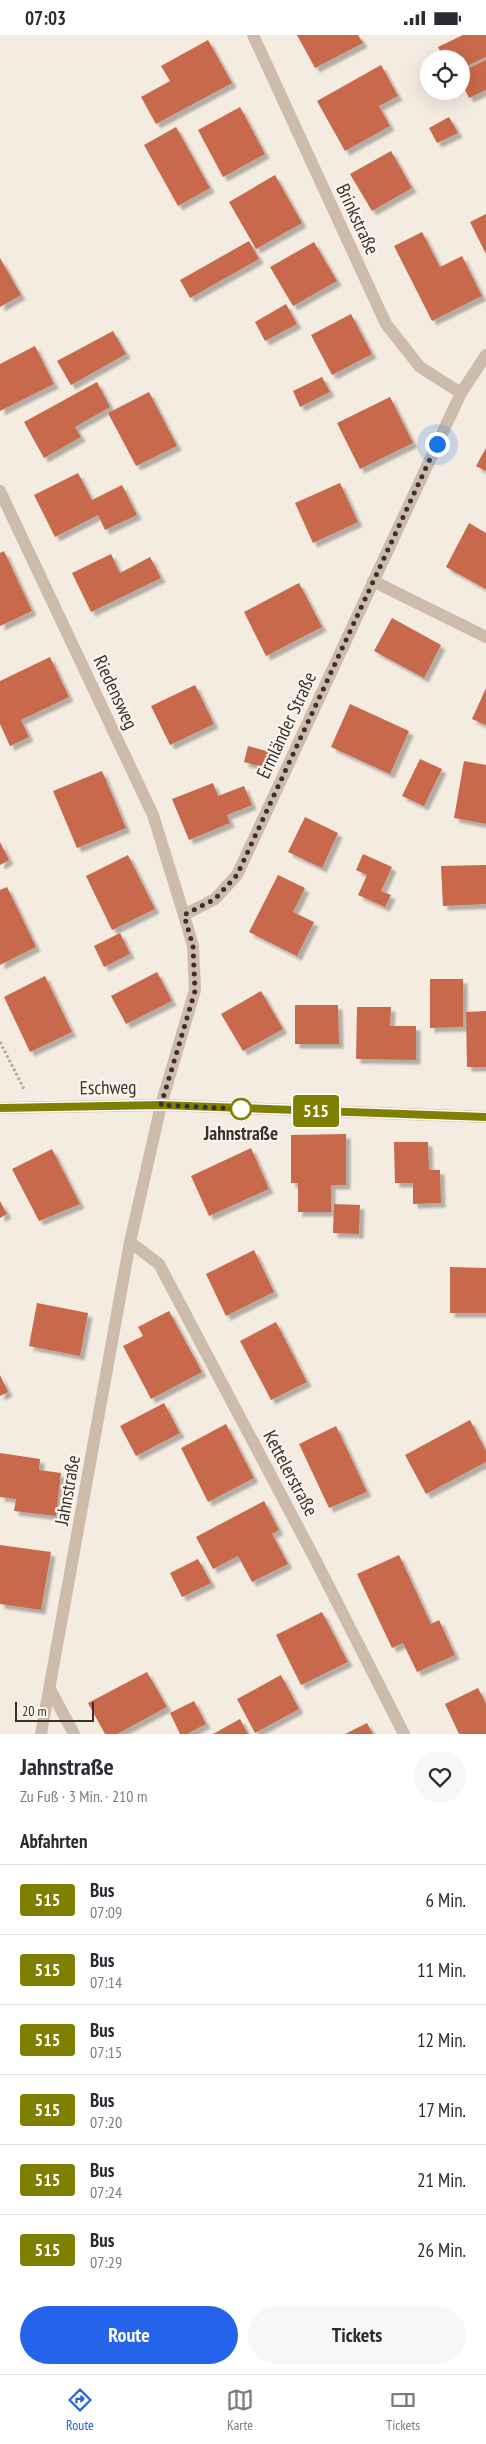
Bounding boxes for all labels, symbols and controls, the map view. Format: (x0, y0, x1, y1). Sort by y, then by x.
text: 07:03 (25, 6, 66, 30)
map controls (420, 50, 470, 100)
button: locate (420, 50, 470, 100)
street label: Brinkstraße (331, 180, 385, 258)
your location (425, 432, 450, 457)
street label: Riedensweg (88, 651, 144, 733)
street label: Ermländer Straße (251, 668, 321, 782)
street label: Eschweg (79, 1075, 137, 1099)
line badge: 515 (287, 1095, 345, 1127)
marker: Jahnstraße (230, 1098, 252, 1120)
text: 515 (303, 1099, 329, 1122)
place label: Jahnstraße (203, 1121, 278, 1145)
street label: Kettelerstraße (258, 1426, 324, 1520)
street label: Jahnstraße (49, 1453, 85, 1528)
scale bar (15, 1699, 94, 1722)
text: 20 m (22, 1702, 47, 1720)
text: Jahnstraße (20, 1751, 114, 1782)
button: heart (414, 1751, 466, 1803)
text: Zu Fuß · 3 Min. · 210 m (20, 1786, 147, 1806)
text: Abfahrten (20, 1829, 87, 1853)
text: Bus (90, 1878, 114, 1902)
text: 515 (35, 1888, 60, 1911)
text: 6 Min. (425, 1888, 466, 1912)
text: 07:09 (90, 1902, 122, 1922)
text: Bus (90, 1948, 114, 1972)
text: 515 (35, 1958, 60, 1981)
text: 11 Min. (417, 1958, 466, 1982)
text: 07:14 (90, 1972, 122, 1992)
text: Bus (90, 2018, 114, 2042)
text: 515 (35, 2028, 60, 2051)
text: 12 Min. (417, 2028, 466, 2052)
text: 07:15 (90, 2042, 122, 2062)
text: Bus (90, 2088, 114, 2112)
text: 515 (35, 2098, 60, 2121)
text: 17 Min. (418, 2098, 466, 2122)
text: 07:20 (90, 2112, 122, 2132)
text: Bus (90, 2158, 114, 2182)
text: 515 (35, 2168, 60, 2191)
text: 21 Min. (417, 2168, 466, 2192)
text: 07:24 (90, 2182, 122, 2202)
text: Bus (90, 2228, 114, 2252)
text: 515 (35, 2238, 60, 2261)
text: 26 Min. (417, 2238, 466, 2262)
text: 07:29 (90, 2252, 122, 2272)
button: Route (20, 2306, 238, 2364)
button: Tickets (248, 2306, 466, 2364)
tab: Route (66, 2386, 94, 2434)
tab: Karte (226, 2386, 254, 2434)
tab: Tickets (386, 2386, 420, 2434)

